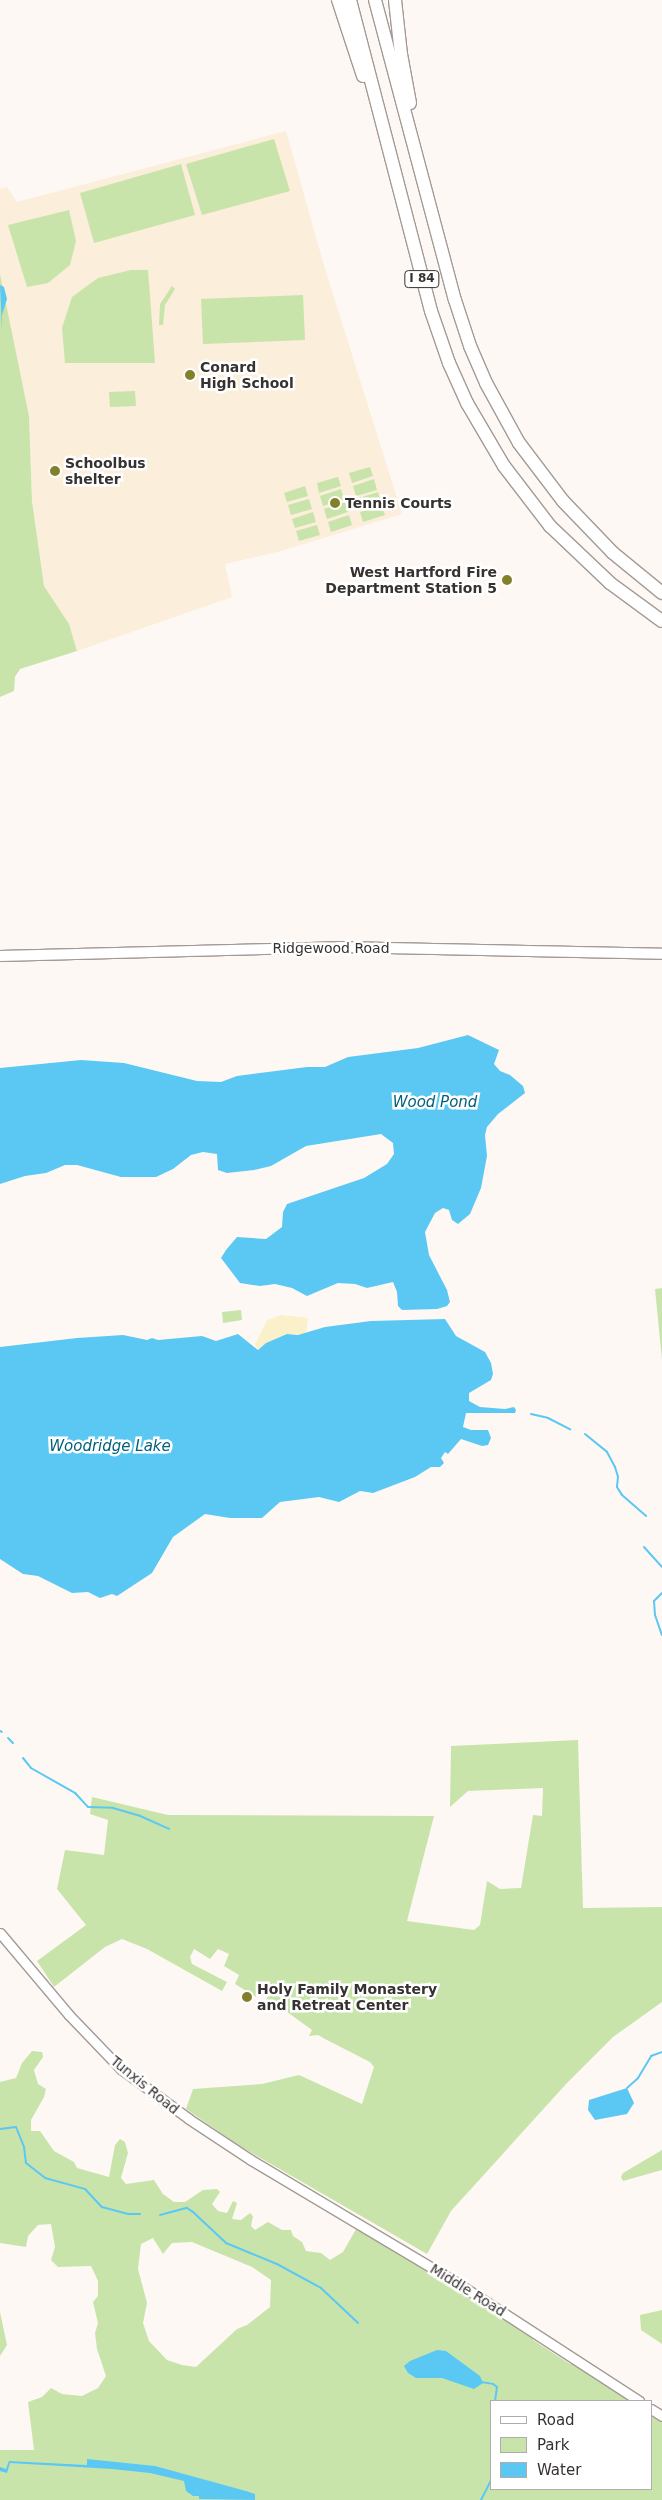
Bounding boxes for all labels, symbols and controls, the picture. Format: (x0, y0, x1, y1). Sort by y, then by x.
road number: I 84 (403, 270, 441, 288)
place label: Conard High School (200, 359, 294, 392)
marker: Conard High School (184, 369, 196, 381)
place label: Schoolbus shelter (65, 455, 146, 488)
marker: Schoolbus shelter (49, 465, 61, 477)
place label: Tennis Courts (345, 495, 452, 511)
marker: Tennis Courts (329, 497, 341, 509)
place label: West Hartford Fire Department Station 5 (325, 564, 497, 596)
marker: West Hartford Fire Department Station 5 (501, 574, 513, 586)
street label: Ridgewood Road (272, 940, 390, 956)
water label: Wood Pond (393, 1094, 477, 1112)
water label: Woodridge Lake (49, 1438, 171, 1456)
place label: Holy Family Monastery and Retreat Center (257, 1981, 437, 2014)
marker: Holy Family Monastery and Retreat Center (241, 1991, 253, 2003)
street label: Tunxis Road (107, 2052, 183, 2118)
street label: Middle Road (427, 2260, 509, 2320)
legend (490, 2400, 652, 2490)
text: Road (537, 2411, 575, 2429)
text: Park (537, 2436, 569, 2454)
text: Water (537, 2461, 581, 2479)

